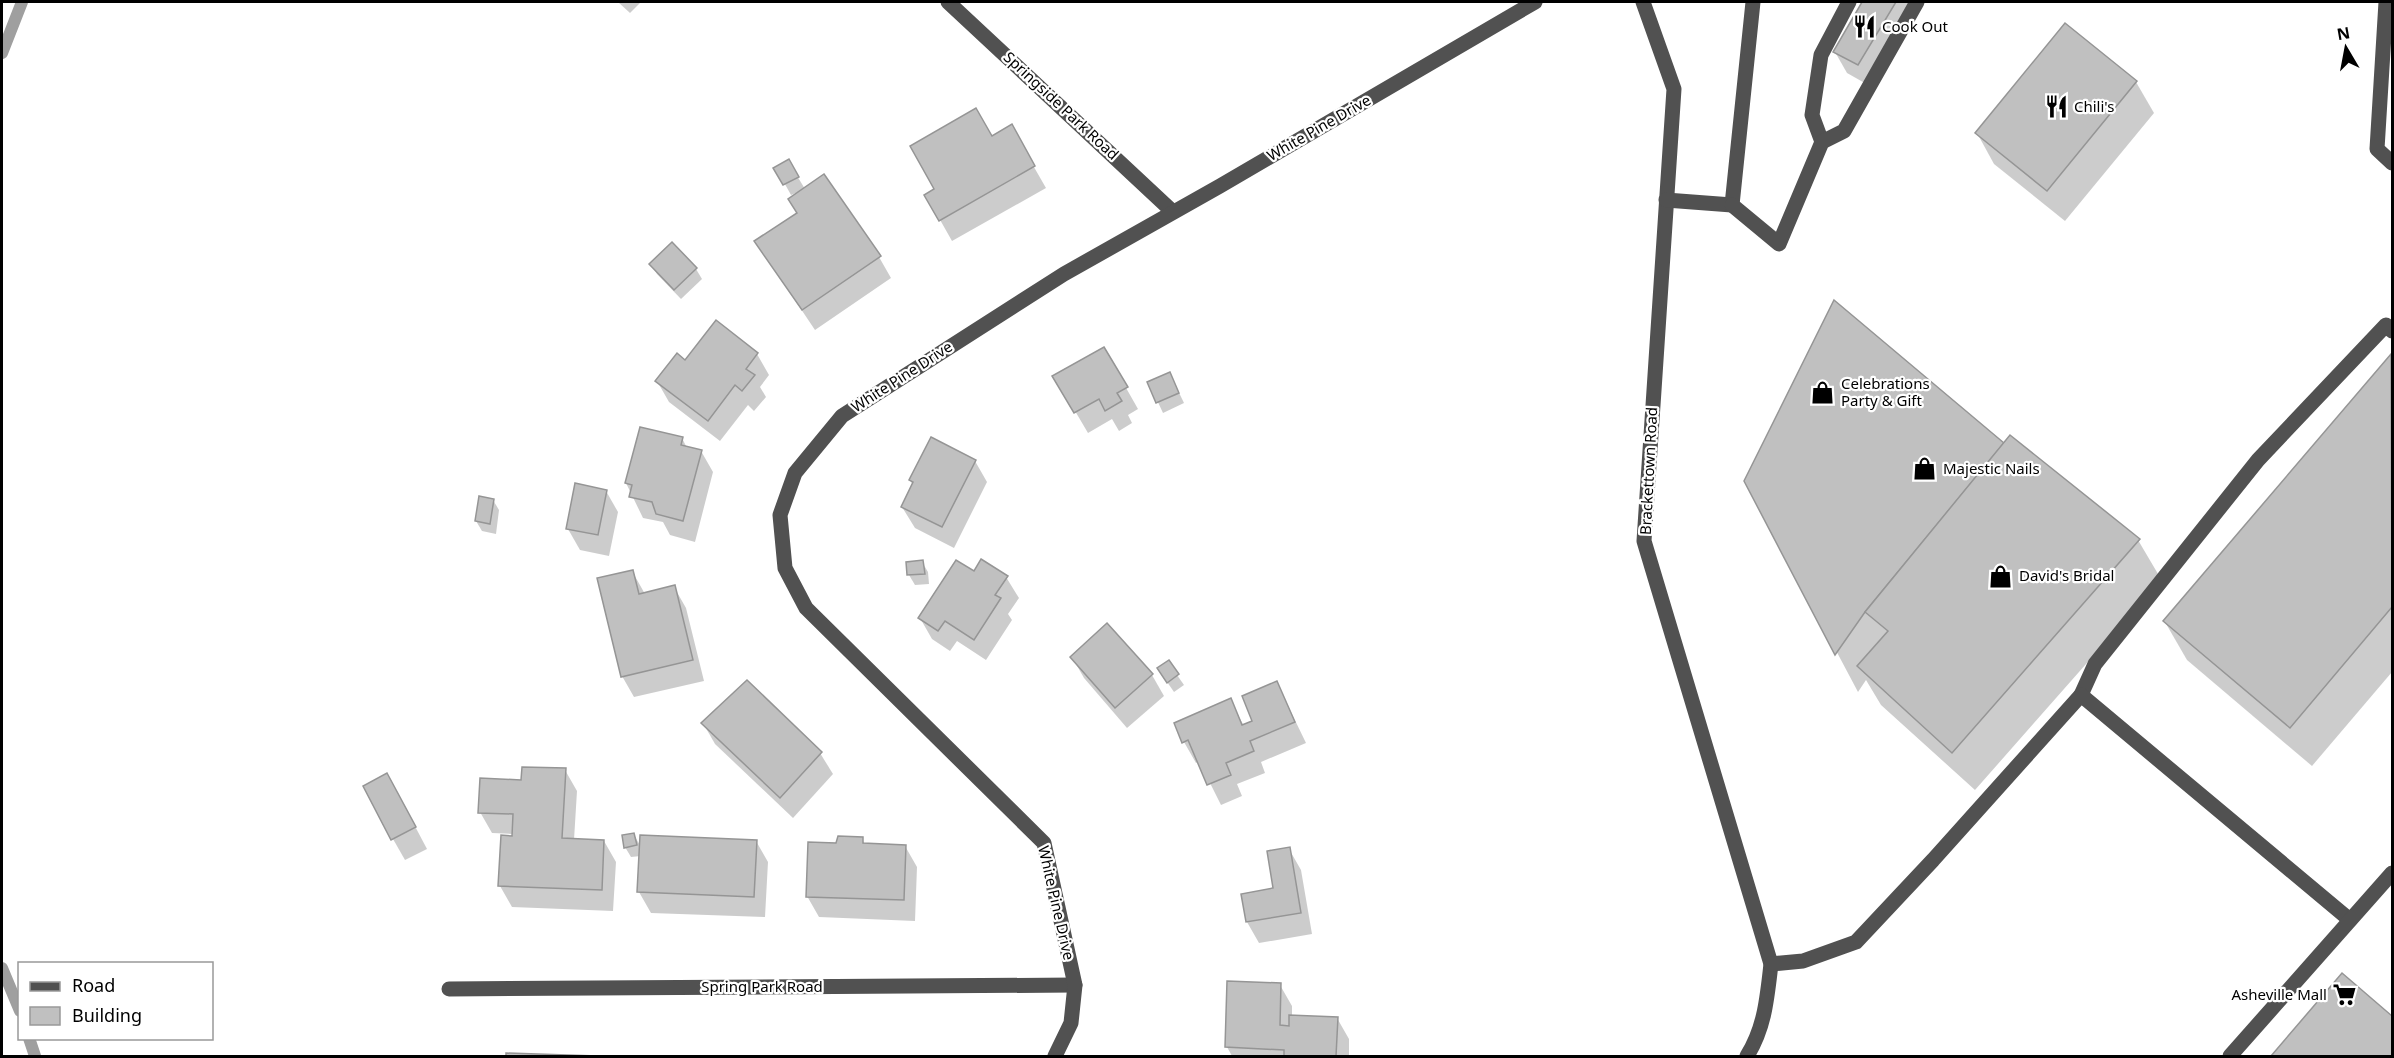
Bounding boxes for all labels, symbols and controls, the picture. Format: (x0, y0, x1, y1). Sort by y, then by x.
restaurant icon: Cook Out (1851, 14, 1877, 40)
place label: Cook Out (1882, 16, 1949, 36)
north arrow (2316, 18, 2376, 78)
text: N (2335, 21, 2352, 45)
street label: Springside Park Road (1000, 47, 1123, 164)
street label: White Pine Drive (1263, 89, 1374, 165)
restaurant icon: Chili's (2043, 94, 2069, 120)
place label: Chili's (2074, 96, 2114, 116)
street label: White Pine Drive (847, 336, 956, 416)
place label: Celebrations Party & Gift (1841, 373, 1930, 410)
shop icon: Celebrations Party & Gift (1810, 380, 1836, 406)
street label: Brackettown Road (1635, 406, 1661, 536)
shop icon: Majestic Nails (1912, 456, 1938, 482)
place label: Majestic Nails (1943, 458, 2040, 478)
shop icon: David's Bridal (1988, 563, 2014, 589)
place label: David's Bridal (2019, 565, 2114, 585)
street label: White Pine Drive (1034, 844, 1080, 962)
legend (18, 962, 213, 1040)
text: Road (72, 973, 115, 997)
street label: Spring Park Road (701, 976, 823, 996)
supermarket icon: Asheville Mall (2332, 982, 2358, 1008)
place label: Asheville Mall (2231, 984, 2327, 1004)
text: Building (72, 1003, 142, 1027)

